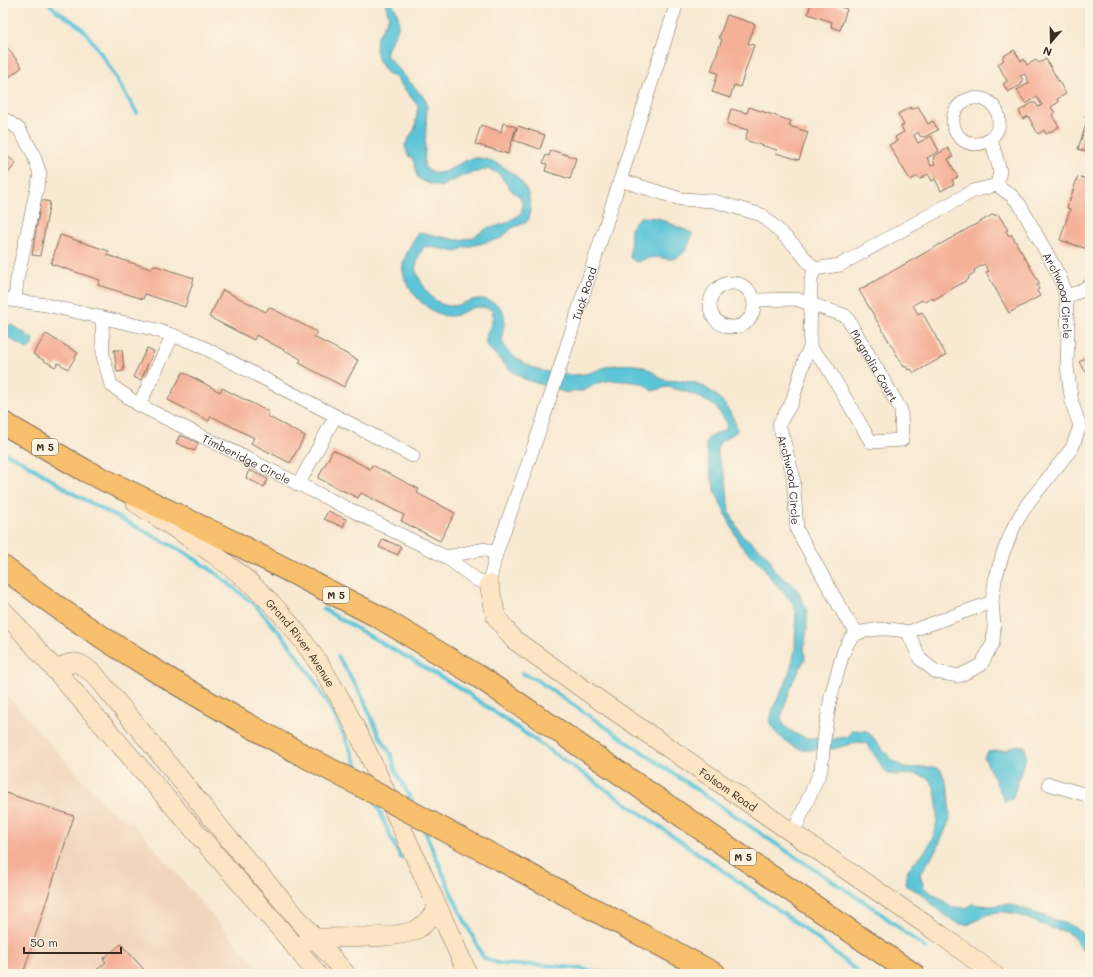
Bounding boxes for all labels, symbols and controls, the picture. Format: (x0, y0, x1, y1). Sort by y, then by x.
north arrow (1031, 22, 1071, 62)
text: N (1041, 43, 1054, 60)
street label: Archwood Circle (1040, 249, 1076, 339)
street label: Tuck Road (568, 265, 599, 322)
street label: Magnolia Court (848, 326, 902, 405)
street label: Timberidge Circle (200, 430, 294, 487)
street label: Archwood Circle (775, 433, 804, 525)
road number: M 5 (32, 439, 58, 455)
road number: M 5 (323, 587, 349, 603)
street label: Grand River Avenue (263, 595, 339, 690)
street label: Folsom Road (697, 764, 760, 814)
road number: M 5 (730, 849, 756, 865)
scale bar (24, 929, 121, 955)
text: 50 m (30, 934, 58, 950)

